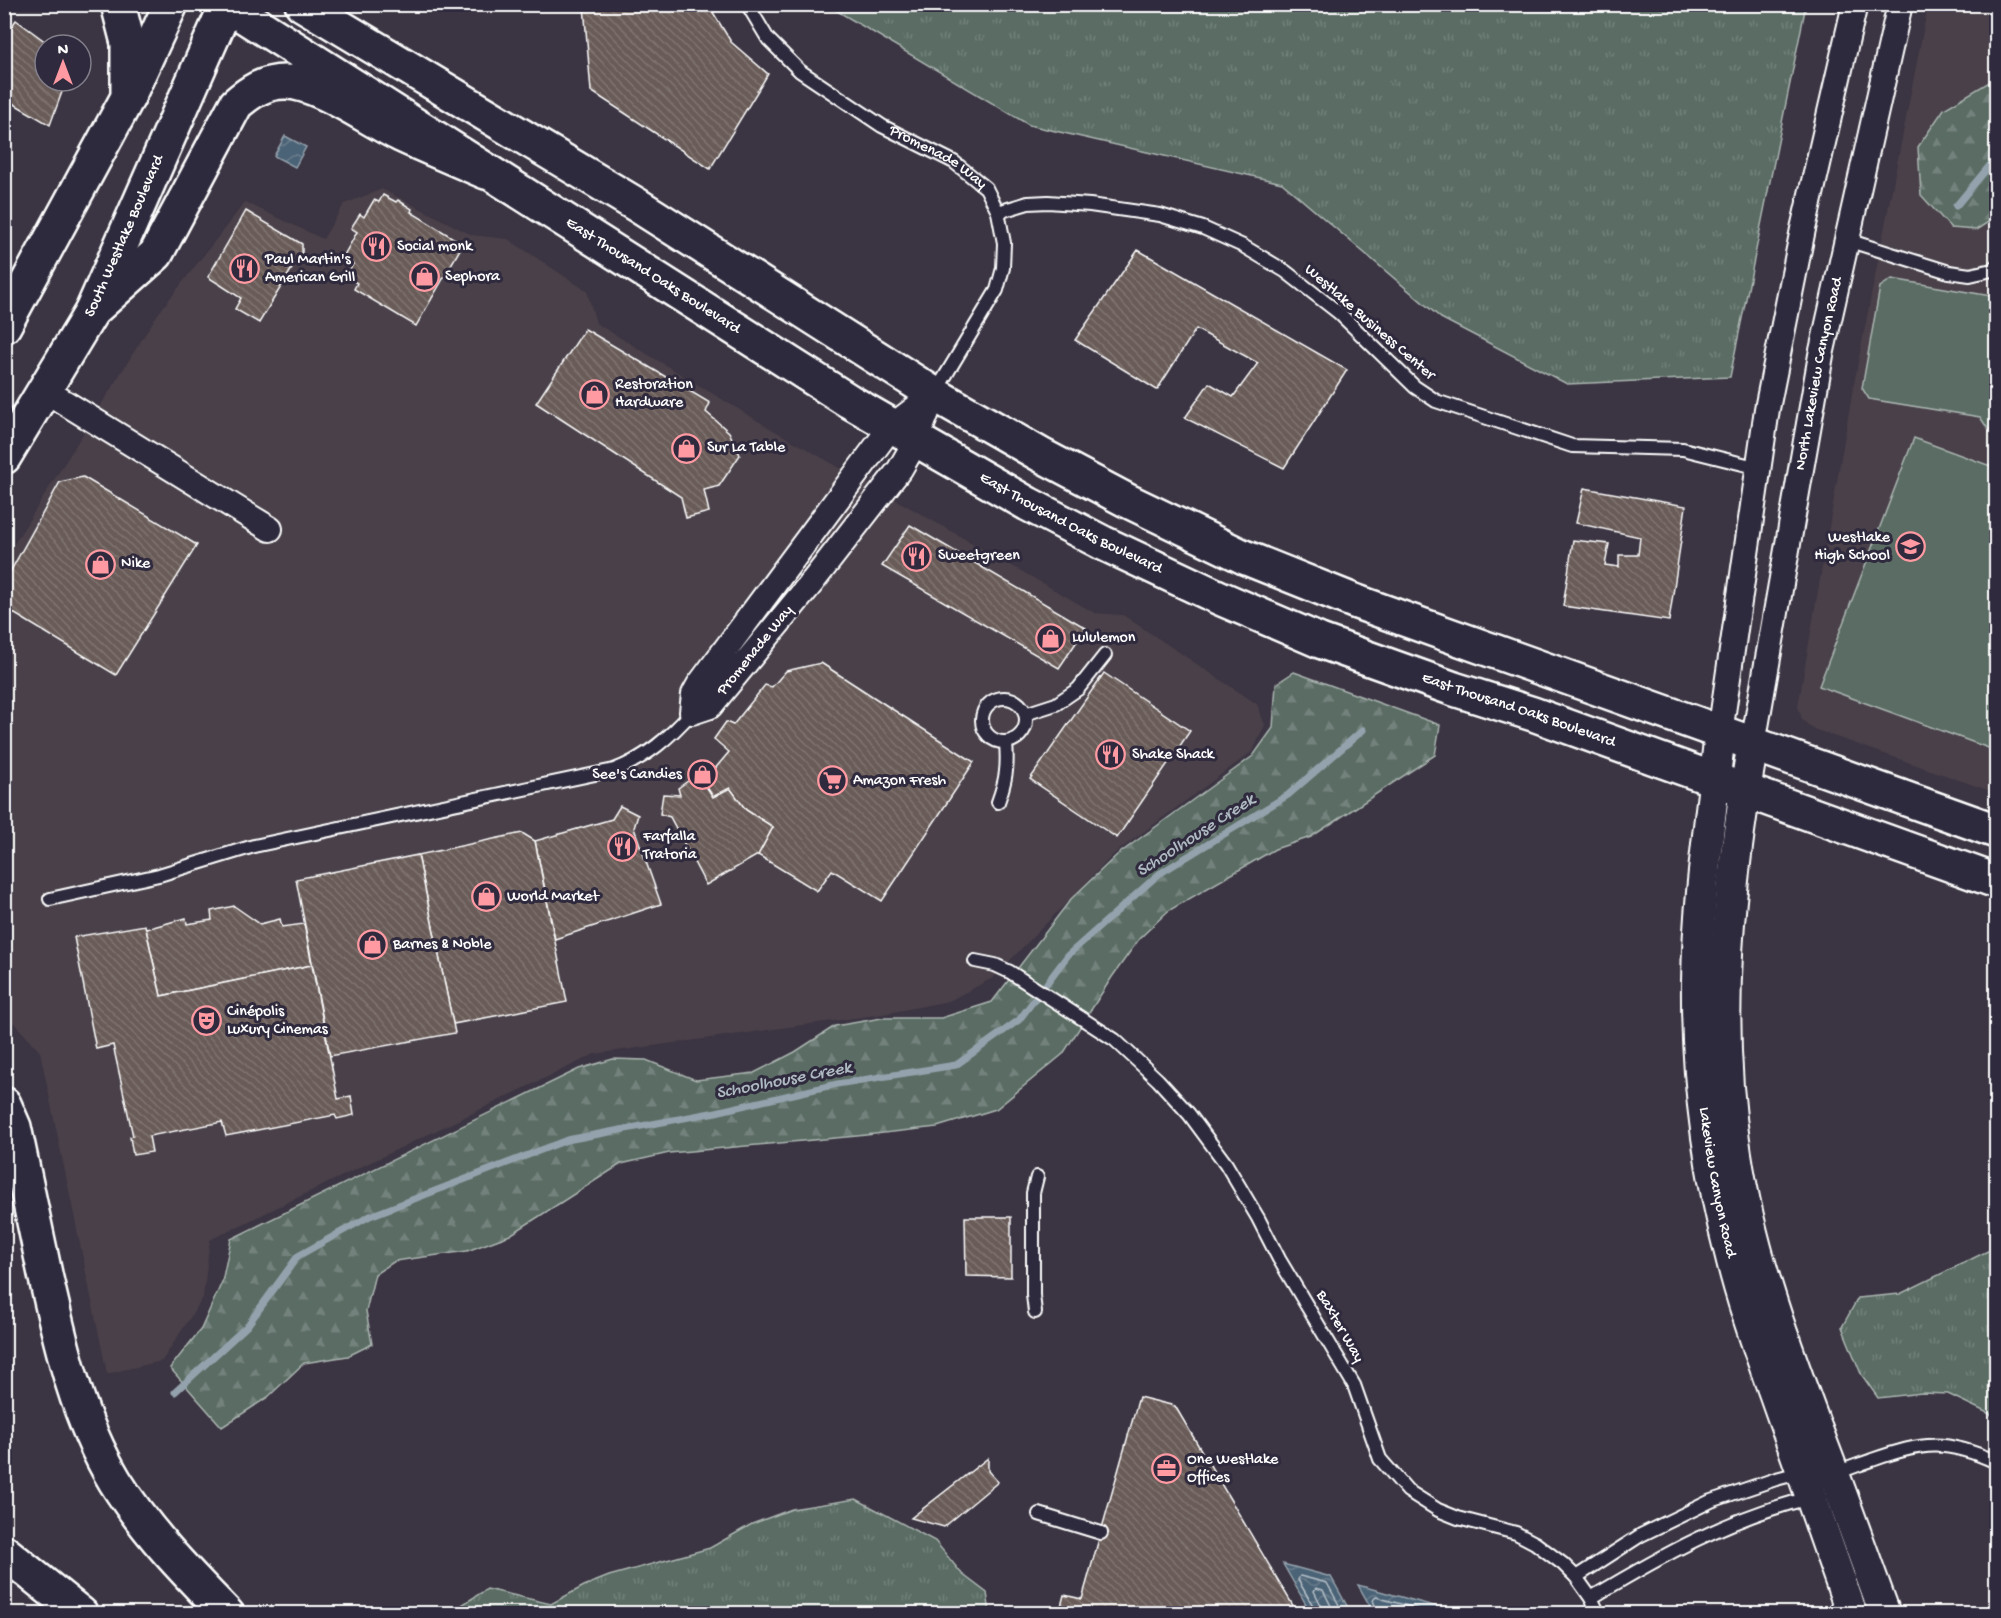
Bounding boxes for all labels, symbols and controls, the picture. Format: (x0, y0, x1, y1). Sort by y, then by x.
north arrow (33, 33, 93, 93)
text: N (58, 42, 69, 61)
street label: Promenade Way (885, 121, 990, 194)
street label: South Westlake Boulevard (81, 151, 169, 321)
street label: East Thousand Oaks Boulevard (562, 214, 745, 340)
restaurant icon: Social monk (360, 231, 392, 263)
place label: Social monk (397, 238, 474, 257)
place label: Paul Martin's American Grill (264, 251, 355, 288)
restaurant icon: Paul Martin's American Grill (228, 253, 260, 285)
shop icon: Sephora (408, 261, 440, 293)
street label: Westlake Business Center (1300, 261, 1439, 386)
place label: Sephora (445, 268, 501, 287)
street label: North Lakeview Canyon Road (1791, 274, 1848, 472)
place label: Restoration Hardware (615, 376, 693, 413)
shop icon: Restoration Hardware (578, 378, 610, 410)
shop icon: Sur La Table (670, 432, 702, 464)
place label: Sur La Table (707, 439, 786, 458)
street label: East Thousand Oaks Boulevard (976, 468, 1166, 580)
place label: Westlake High School (1814, 529, 1891, 566)
school or university icon: Westlake High School (1895, 531, 1927, 563)
restaurant icon: Sweetgreen (901, 540, 933, 572)
place label: Sweetgreen (938, 547, 1020, 566)
shop icon: Nike (84, 548, 116, 580)
place label: Nike (121, 555, 151, 574)
street label: Promenade Way (713, 602, 798, 701)
shop icon: Lululemon (1035, 622, 1067, 654)
place label: Lululemon (1072, 629, 1136, 648)
street label: East Thousand Oaks Boulevard (1419, 669, 1619, 753)
restaurant icon: Shake Shack (1095, 739, 1127, 771)
place label: Shake Shack (1132, 746, 1215, 765)
shop icon: See's Candies (687, 759, 719, 791)
supermarket icon: Amazon Fresh (816, 765, 848, 797)
place label: See's Candies (592, 766, 683, 785)
place label: Amazon Fresh (853, 772, 946, 791)
water label: Schoolhouse Creek (1133, 789, 1261, 882)
place label: Farfalla Tratoria (642, 828, 698, 865)
restaurant icon: Farfalla Tratoria (606, 830, 638, 862)
shop icon: World Market (470, 881, 502, 913)
place label: World Market (507, 888, 600, 907)
shop icon: Barnes & Noble (356, 929, 388, 961)
place label: Barnes & Noble (392, 936, 492, 955)
place label: Cinépolis Luxury Cinemas (227, 1003, 329, 1040)
theatre icon: Cinépolis Luxury Cinemas (190, 1005, 222, 1037)
water label: Schoolhouse Creek (715, 1057, 855, 1104)
street label: Lakeview Canyon Road (1694, 1106, 1741, 1261)
street label: Baxter Way (1310, 1287, 1367, 1367)
place label: One Westlake Offices (1187, 1451, 1279, 1488)
office icon: One Westlake Offices (1150, 1453, 1182, 1485)

